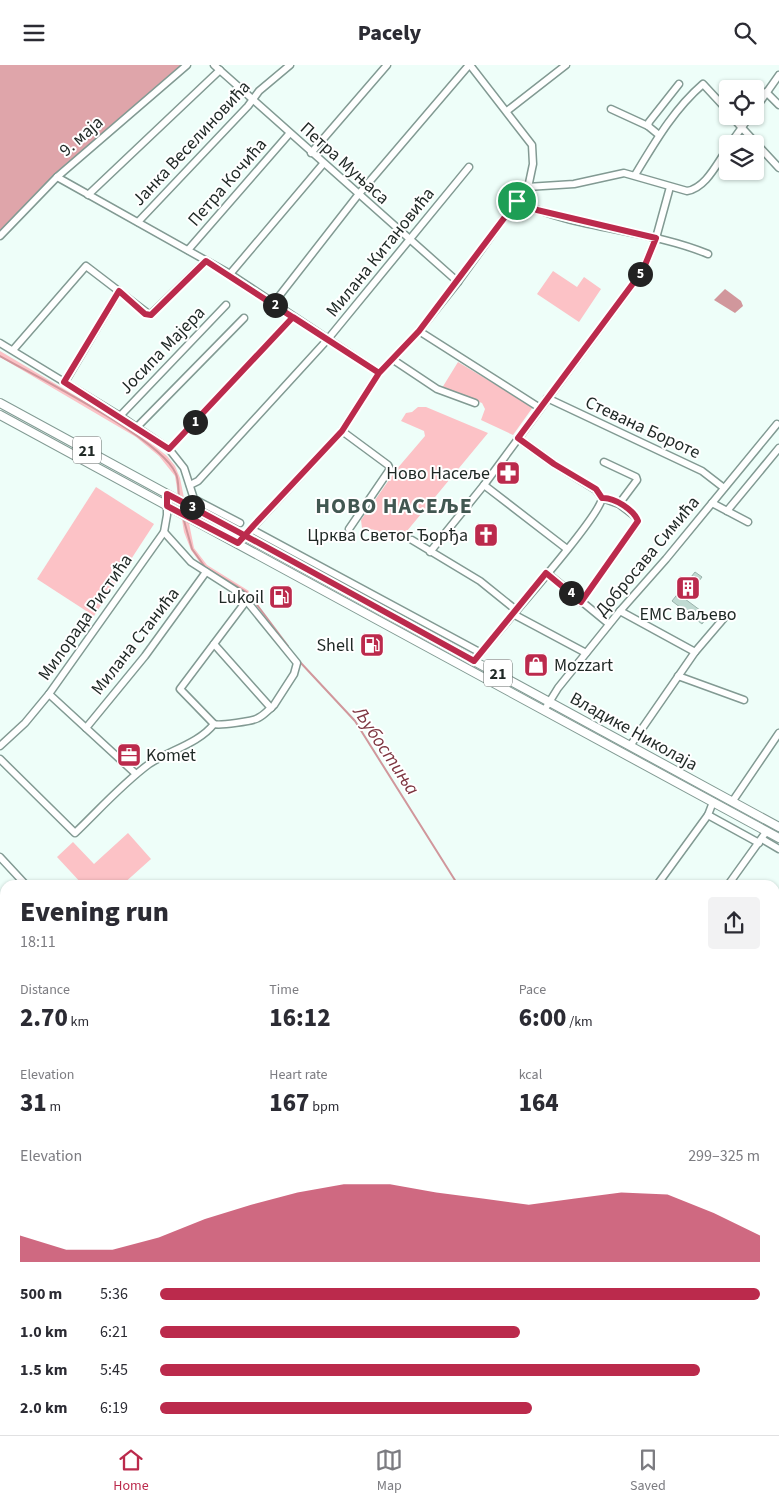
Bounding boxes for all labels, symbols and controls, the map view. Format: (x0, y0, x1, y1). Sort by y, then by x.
text: Pacely (358, 17, 421, 49)
icon: menu (20, 19, 48, 47)
icon: search (731, 19, 759, 47)
street label: Јанка Веселиновића (127, 75, 256, 212)
map controls (719, 80, 764, 180)
button: locate (719, 80, 764, 125)
street label: 9. маја (54, 110, 109, 163)
street label: Петра Муњаса (295, 116, 395, 210)
street label: Петра Кочића (182, 133, 273, 232)
button: layers (719, 135, 764, 180)
pin (496, 180, 538, 222)
street label: Милана Китановића (320, 182, 441, 322)
icon: arrive (503, 187, 531, 215)
pin: 5 (628, 261, 652, 287)
text: 5 (637, 264, 644, 284)
pin: 2 (262, 293, 288, 317)
text: 2 (272, 295, 279, 315)
street label: Јосипа Мајера (114, 301, 211, 400)
street label: Стевана Бороте (581, 390, 704, 465)
pin: 1 (182, 409, 208, 435)
text: 1 (192, 412, 199, 432)
road number: 21 (73, 437, 101, 463)
pharmacy icon: Ново Насеље (495, 460, 521, 486)
place label: Ново Насеље (386, 461, 490, 486)
district label: НОВО НАСЕЉЕ (315, 490, 473, 522)
street label: Добросава Симића (589, 491, 705, 622)
pin: 3 (180, 495, 204, 519)
text: 3 (189, 497, 196, 517)
church icon: Црква Светог Ђорђа (473, 522, 499, 548)
place label: Црква Светог Ђорђа (307, 523, 468, 548)
street label: Милорада Ристића (32, 549, 138, 686)
building icon: ЕМС Ваљево (675, 575, 701, 601)
pin: 4 (558, 581, 584, 605)
street label: Милана Станића (85, 582, 185, 700)
text: 4 (568, 583, 575, 603)
fuel station icon: Lukoil (268, 584, 294, 610)
place label: Lukoil (218, 585, 264, 610)
place label: ЕМС Ваљево (639, 602, 737, 627)
fuel station icon: Shell (359, 632, 385, 658)
place label: Shell (316, 633, 354, 658)
shop icon: Mozzart (523, 652, 549, 678)
place label: Mozzart (554, 653, 613, 678)
road number: 21 (484, 659, 512, 687)
street label: Владике Николаја (565, 686, 702, 777)
water label: Љубостиња (345, 700, 426, 801)
office icon: Komet (116, 742, 142, 768)
place label: Komet (146, 743, 196, 768)
text: Evening run (20, 892, 169, 932)
button: share (708, 897, 760, 949)
text: 18:11 (20, 931, 56, 953)
text: Distance (20, 980, 70, 1000)
text: Time (269, 980, 299, 1000)
text: Pace (519, 980, 546, 1000)
text: 2.70 (20, 1000, 68, 1036)
text: 16:12 (269, 1000, 330, 1036)
text: 6:00 (519, 1000, 566, 1036)
text: km (68, 1012, 89, 1032)
text: /km (566, 1012, 593, 1032)
text: Elevation (20, 1065, 75, 1085)
text: Heart rate (269, 1065, 328, 1085)
text: kcal (519, 1065, 542, 1085)
text: 31 (20, 1085, 47, 1121)
text: 167 (269, 1085, 309, 1121)
text: 164 (519, 1085, 559, 1121)
text: m (47, 1097, 61, 1117)
text: bpm (309, 1097, 339, 1117)
text: Elevation (20, 1145, 82, 1167)
text: 299–325 m (688, 1145, 760, 1167)
text: 500 m (20, 1283, 62, 1305)
text: 5:36 (100, 1283, 128, 1305)
text: 1.0 km (20, 1321, 67, 1343)
text: 6:21 (100, 1321, 128, 1343)
text: 1.5 km (20, 1359, 67, 1381)
text: 5:45 (100, 1359, 128, 1381)
text: 2.0 km (20, 1397, 67, 1419)
text: 6:19 (100, 1397, 128, 1419)
tab: Home (113, 1446, 149, 1496)
tab: Map (375, 1446, 403, 1496)
tab: Saved (630, 1446, 666, 1496)

